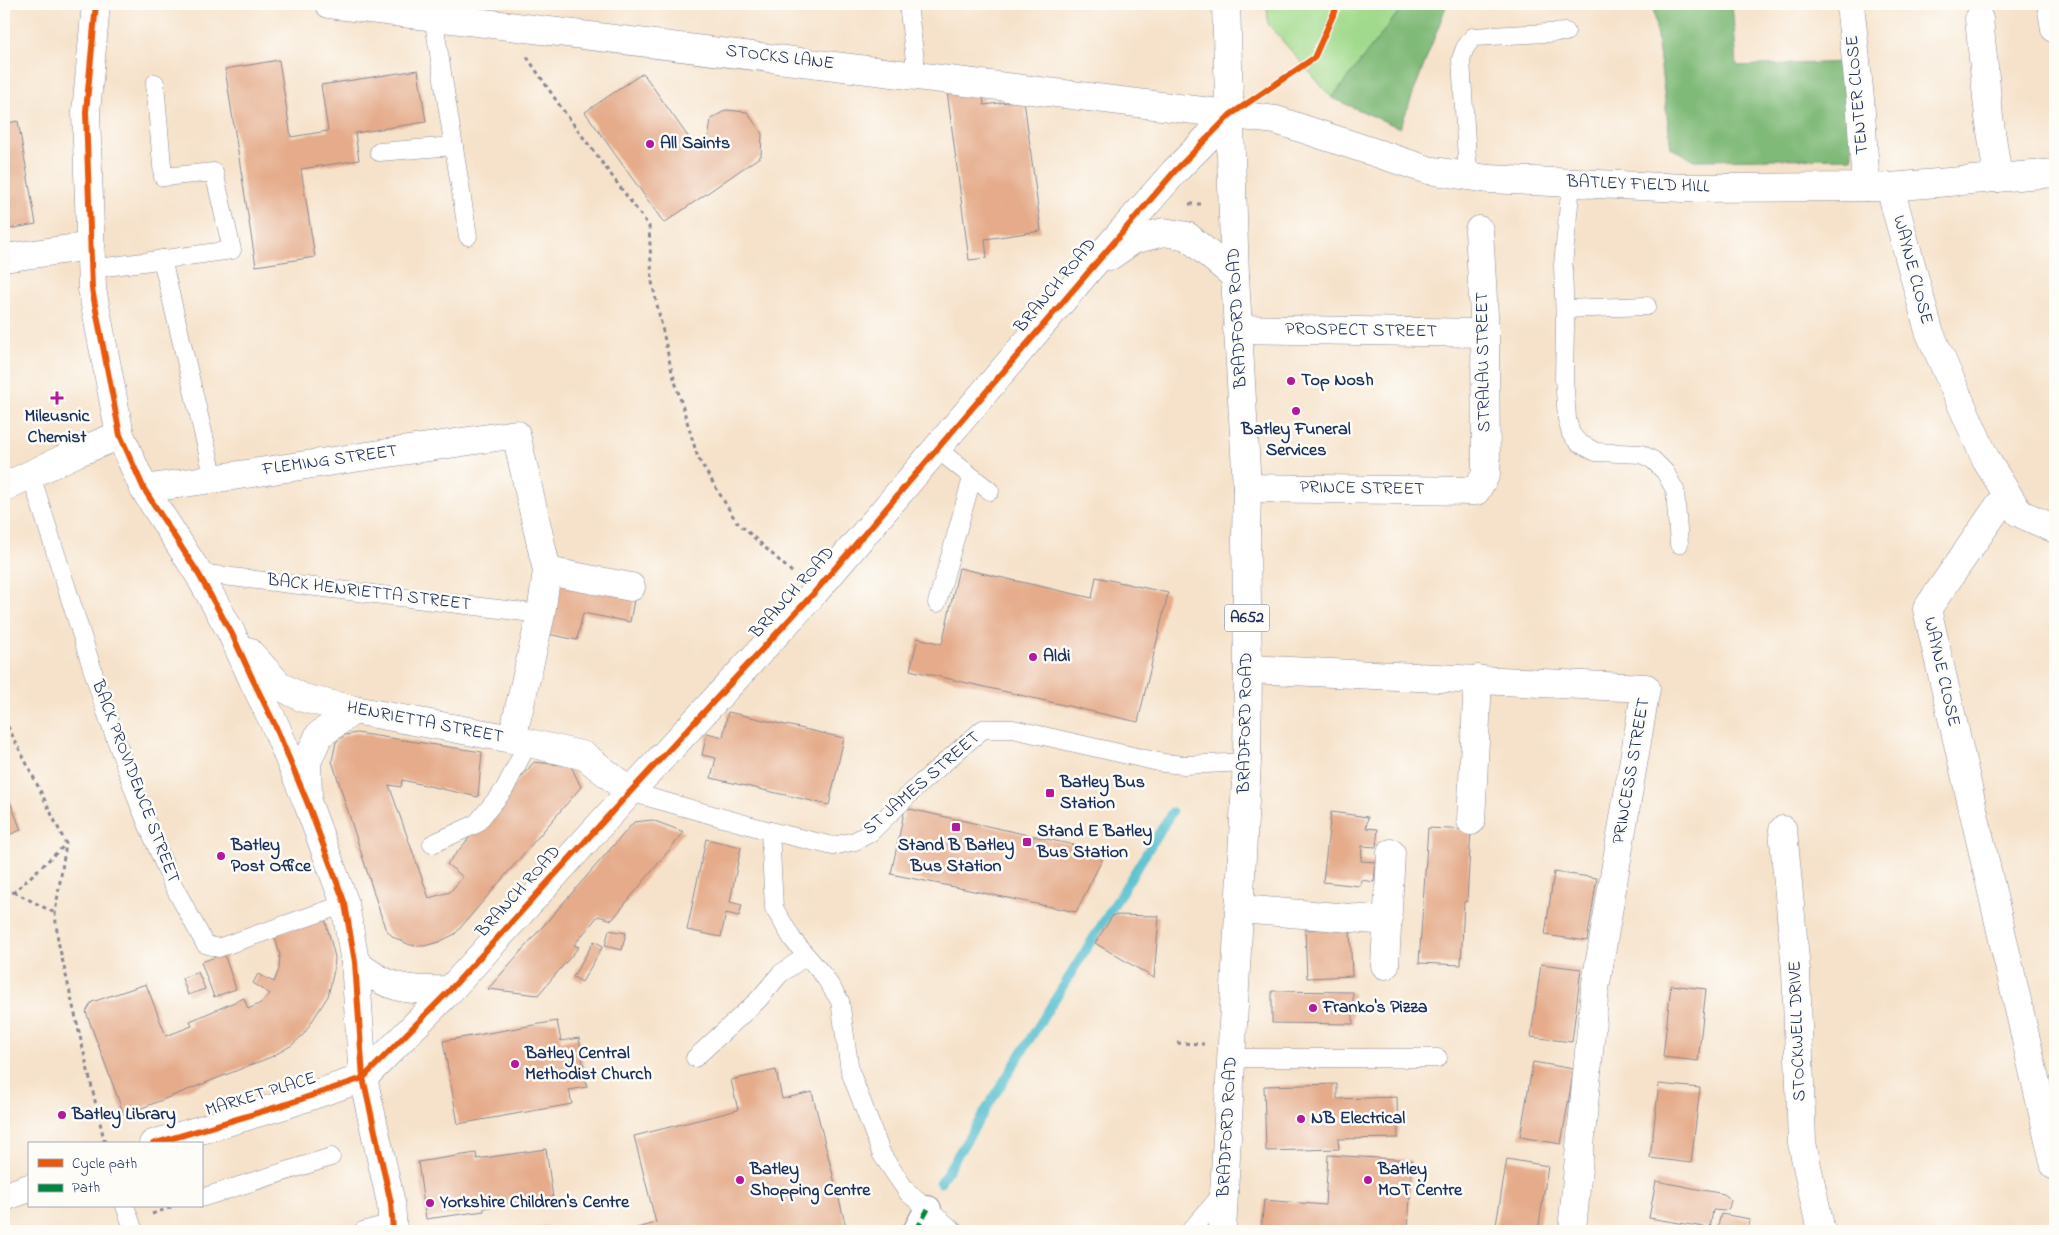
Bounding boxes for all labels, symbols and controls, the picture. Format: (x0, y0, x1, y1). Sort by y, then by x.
street label: TENTER CLOSE (1840, 34, 1876, 156)
street label: STOCKS LANE (724, 38, 836, 78)
place label: All Saints (660, 131, 730, 157)
marker: All Saints (644, 138, 656, 150)
street label: BATLEY FIELD HILL (1565, 169, 1710, 200)
street label: WAYNE CLOSE (1885, 213, 1939, 327)
street label: BRANCH ROAD (1008, 233, 1103, 340)
street label: BRADFORD ROAD (1221, 247, 1255, 390)
street label: STRALAU STREET (1470, 292, 1498, 432)
street label: PROSPECT STREET (1285, 317, 1437, 345)
place label: Top Nosh (1301, 368, 1374, 394)
marker: Top Nosh (1285, 375, 1297, 387)
marker: Mileusnic Chemist (51, 392, 63, 404)
place label: Mileusnic Chemist (25, 404, 90, 451)
marker: Batley Funeral Services (1290, 405, 1302, 417)
place label: Batley Funeral Services (1240, 417, 1351, 464)
street label: FLEMING STREET (260, 439, 399, 483)
street label: PRINCE STREET (1299, 475, 1425, 503)
street label: BRANCH ROAD (744, 541, 842, 646)
street label: BACK HENRIETTA STREET (265, 567, 472, 618)
road number: A652 (1224, 604, 1270, 632)
street label: WAYNE CLOSE (1916, 615, 1966, 729)
place label: Aldi (1043, 644, 1070, 670)
marker: Aldi (1027, 651, 1039, 663)
street label: BRADFORD ROAD (1232, 652, 1260, 795)
street label: BACK PROVIDENCE STREET (84, 676, 186, 887)
street label: HENRIETTA STREET (345, 695, 505, 751)
street label: PRINCESS STREET (1606, 696, 1658, 846)
street label: ST JAMES STREET (858, 726, 986, 842)
place label: Batley Bus Station (1059, 770, 1145, 817)
marker: Batley Bus Station (1044, 787, 1056, 799)
place label: Stand E Batley Bus Station (1036, 819, 1152, 866)
marker: Stand B Batley Bus Station (950, 821, 962, 833)
place label: Batley Post Office (230, 833, 312, 880)
place label: Stand B Batley Bus Station (898, 833, 1014, 880)
marker: Stand E Batley Bus Station (1021, 836, 1033, 848)
street label: BRANCH ROAD (470, 840, 568, 945)
marker: Batley Post Office (215, 850, 227, 862)
street label: STOCKWELL DRIVE (1783, 960, 1813, 1102)
place label: Franko's Pizza (1322, 995, 1428, 1021)
marker: Franko's Pizza (1307, 1002, 1319, 1014)
place label: Batley Central Methodist Church (524, 1041, 652, 1088)
street label: BRADFORD ROAD (1211, 1056, 1245, 1199)
marker: Batley Central Methodist Church (509, 1058, 521, 1070)
street label: MARKET PLACE (203, 1066, 320, 1124)
place label: Batley Library (71, 1102, 176, 1129)
place label: NB Electrical (1311, 1106, 1405, 1132)
marker: Batley Library (56, 1109, 68, 1121)
marker: NB Electrical (1295, 1113, 1307, 1125)
legend (28, 1142, 202, 1208)
text: Cycle path (72, 1153, 137, 1176)
place label: Batley Shopping Centre (749, 1157, 871, 1205)
place label: Batley MOT Centre (1377, 1157, 1463, 1204)
marker: Batley Shopping Centre (734, 1174, 746, 1186)
marker: Batley MOT Centre (1362, 1174, 1374, 1186)
text: Path (72, 1177, 100, 1199)
place label: Yorkshire Children's Centre (439, 1190, 630, 1216)
marker: Yorkshire Children's Centre (424, 1197, 436, 1209)

